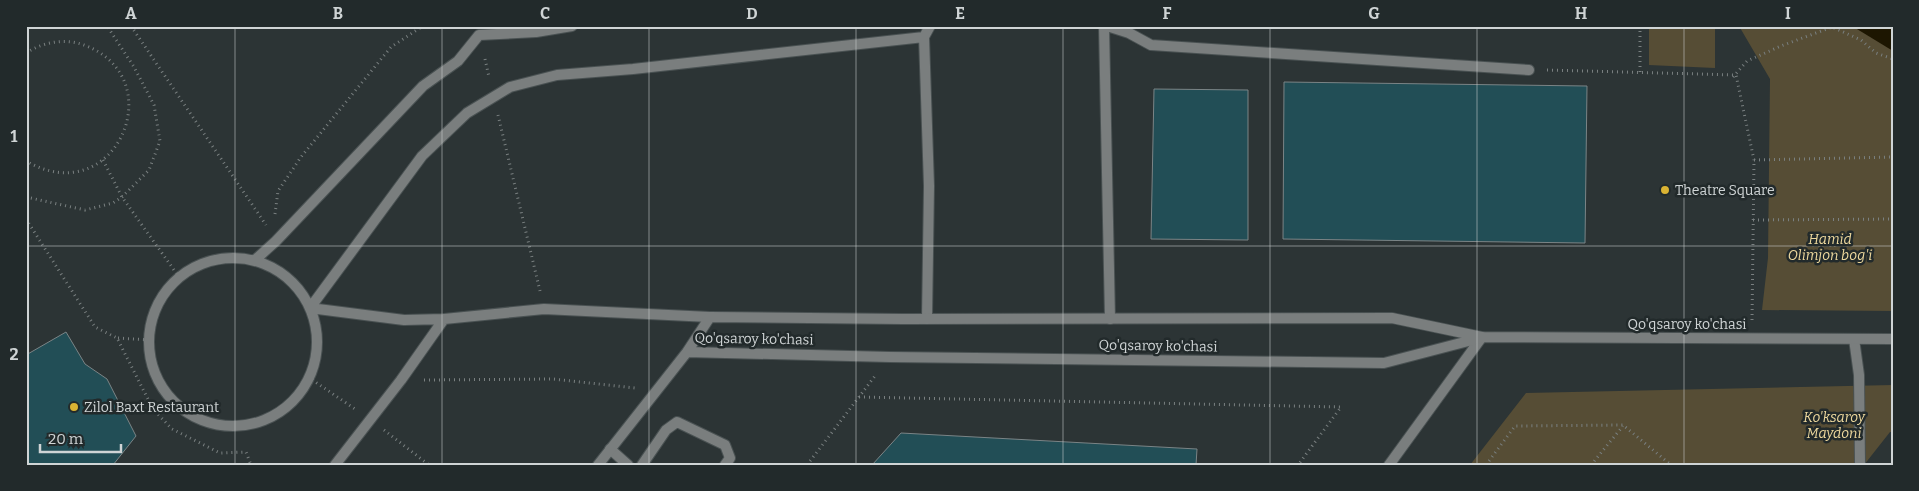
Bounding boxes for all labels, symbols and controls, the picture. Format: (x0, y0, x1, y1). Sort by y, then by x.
text: A (125, 4, 137, 23)
text: B (333, 4, 343, 23)
text: C (540, 4, 550, 23)
text: D (746, 4, 758, 23)
text: E (955, 4, 965, 23)
text: F (1163, 4, 1172, 23)
text: G (1368, 4, 1380, 23)
text: H (1575, 4, 1588, 23)
text: I (1785, 4, 1791, 23)
text: 1 (11, 127, 18, 146)
place label: Theatre Square (1675, 182, 1775, 199)
marker: Theatre Square (1659, 184, 1671, 196)
park label: Hamid Olimjon bog'i (1788, 231, 1872, 264)
street label: Qo'qsaroy ko'chasi (1628, 316, 1747, 333)
street label: Qo'qsaroy ko'chasi (694, 329, 814, 349)
street label: Qo'qsaroy ko'chasi (1098, 336, 1218, 356)
text: 2 (9, 345, 19, 364)
place label: Zilol Baxt Restaurant (84, 399, 219, 416)
marker: Zilol Baxt Restaurant (68, 401, 80, 413)
park label: Ko'ksaroy Maydoni (1803, 409, 1866, 442)
scale bar (40, 421, 121, 453)
text: 20 m (48, 430, 84, 448)

